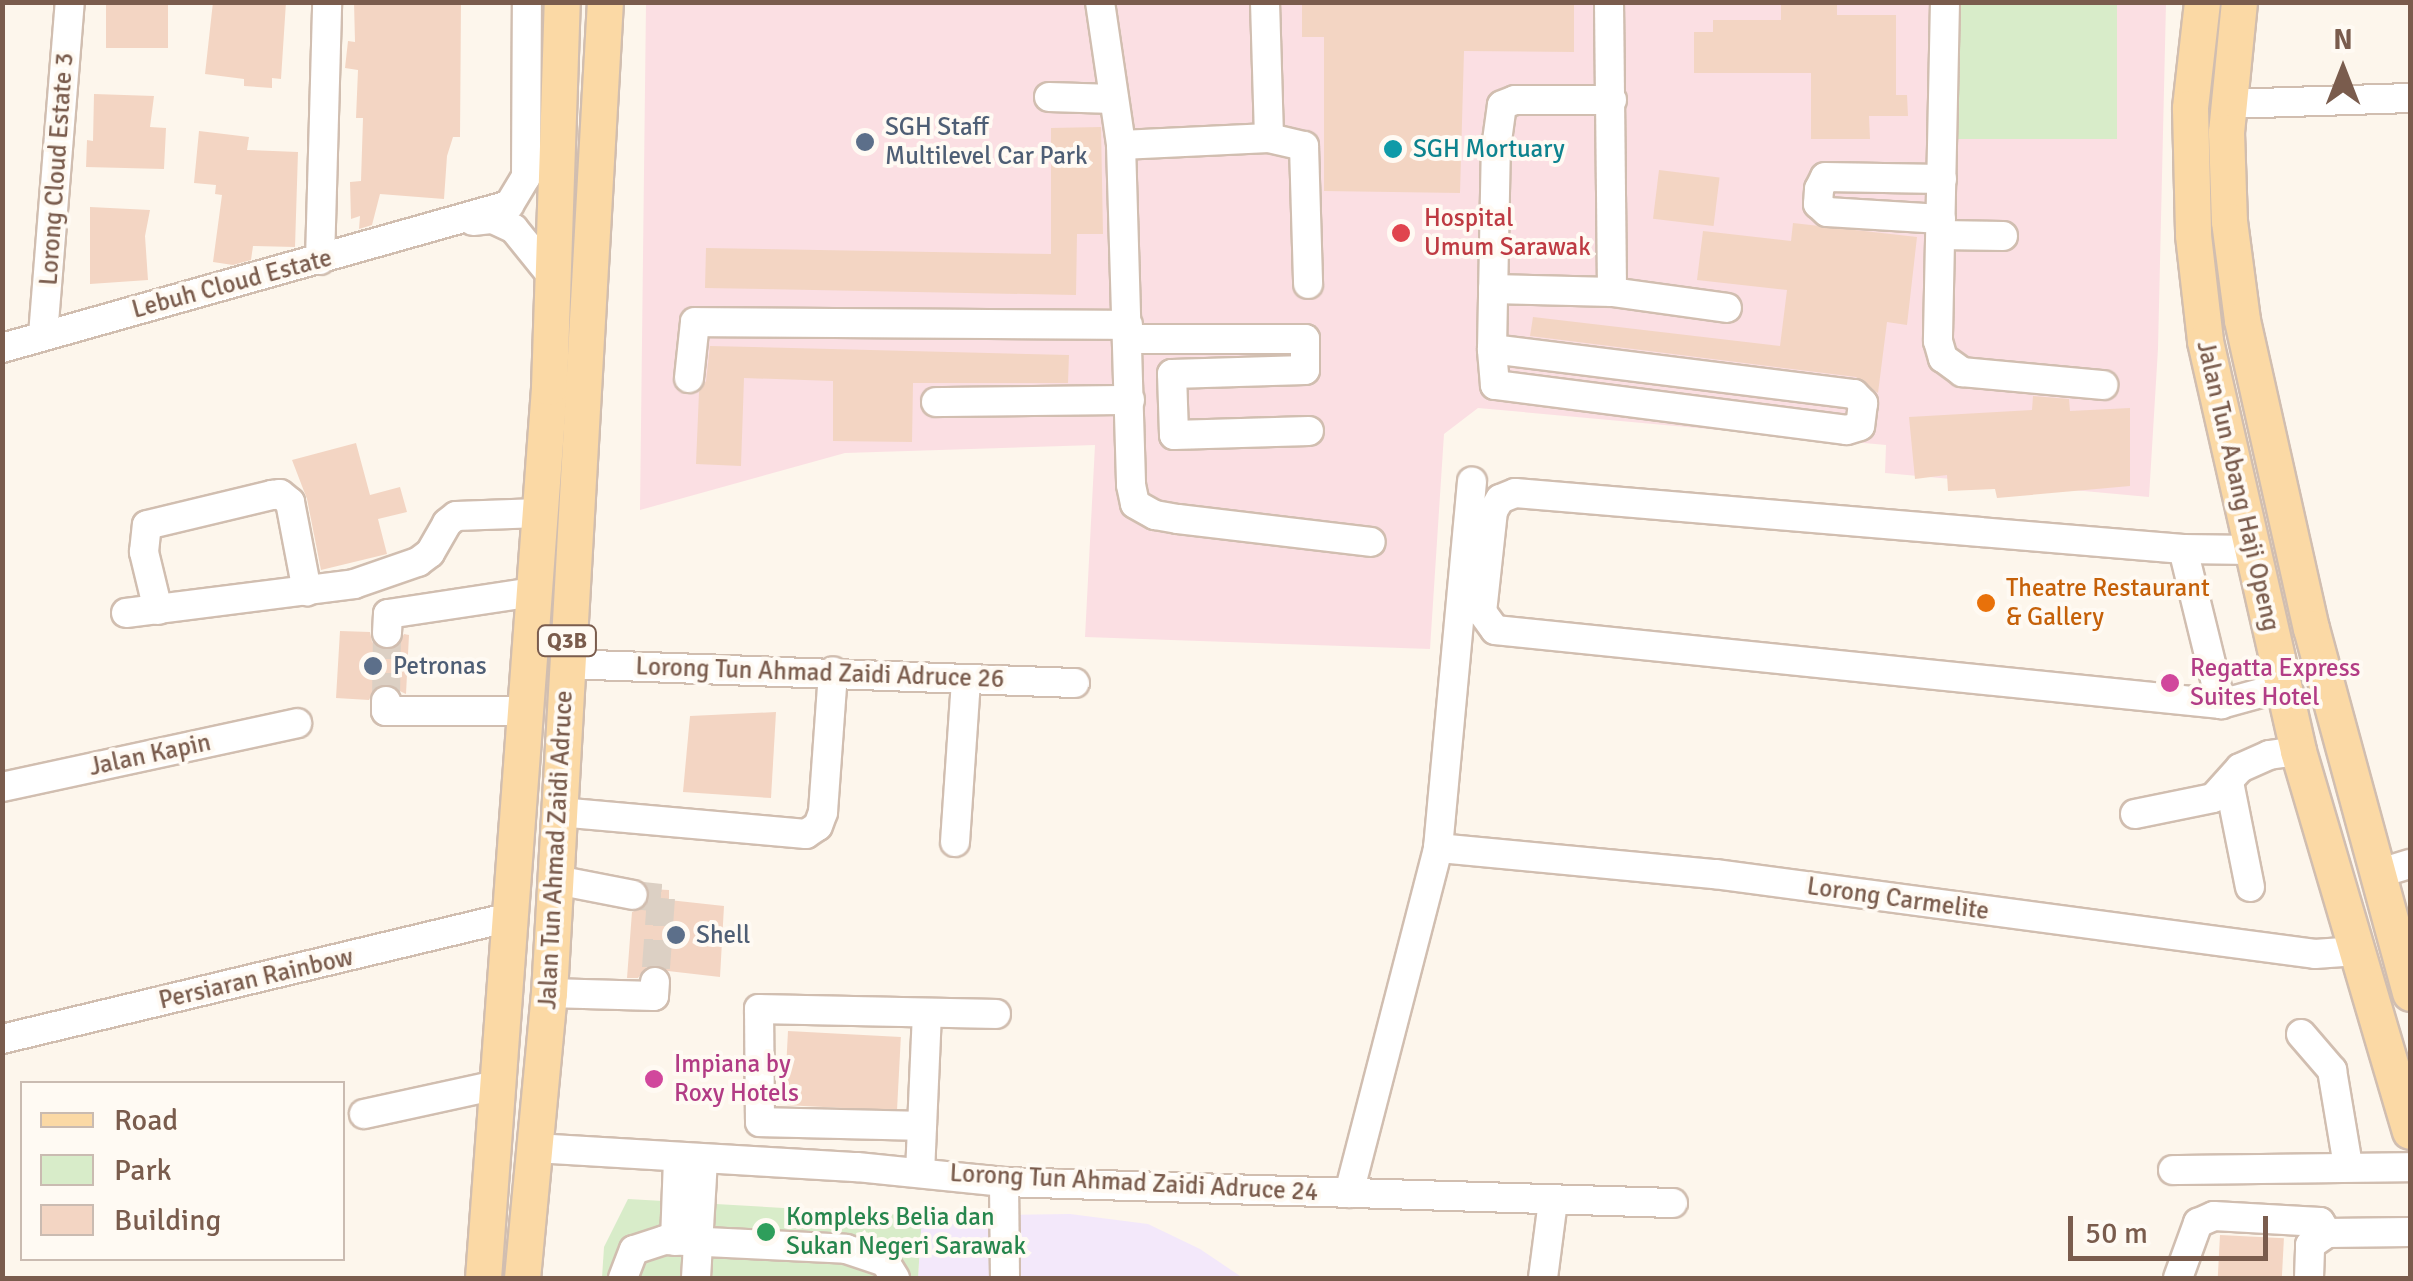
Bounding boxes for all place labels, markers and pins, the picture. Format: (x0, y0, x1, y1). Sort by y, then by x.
place label: SGH Staff Multilevel Car Park (885, 113, 1088, 172)
marker: SGH Staff Multilevel Car Park (854, 131, 876, 153)
place label: SGH Mortuary (1413, 134, 1565, 164)
marker: SGH Mortuary (1382, 138, 1404, 160)
place label: Hospital Umum Sarawak (1424, 204, 1591, 263)
marker: Hospital Umum Sarawak (1388, 220, 1414, 246)
place label: Theatre Restaurant & Gallery (2006, 574, 2210, 633)
marker: Theatre Restaurant & Gallery (1975, 592, 1997, 614)
place label: Petronas (393, 651, 487, 681)
place label: Regatta Express Suites Hotel (2190, 654, 2360, 713)
marker: Petronas (362, 655, 384, 677)
marker: Regatta Express Suites Hotel (2159, 672, 2181, 694)
place label: Shell (696, 920, 750, 950)
marker: Shell (665, 924, 687, 946)
place label: Impiana by Roxy Hotels (674, 1050, 799, 1109)
marker: Impiana by Roxy Hotels (643, 1068, 665, 1090)
place label: Kompleks Belia dan Sukan Negeri Sarawak (786, 1203, 1026, 1262)
marker: Kompleks Belia dan Sukan Negeri Sarawak (755, 1221, 777, 1243)

